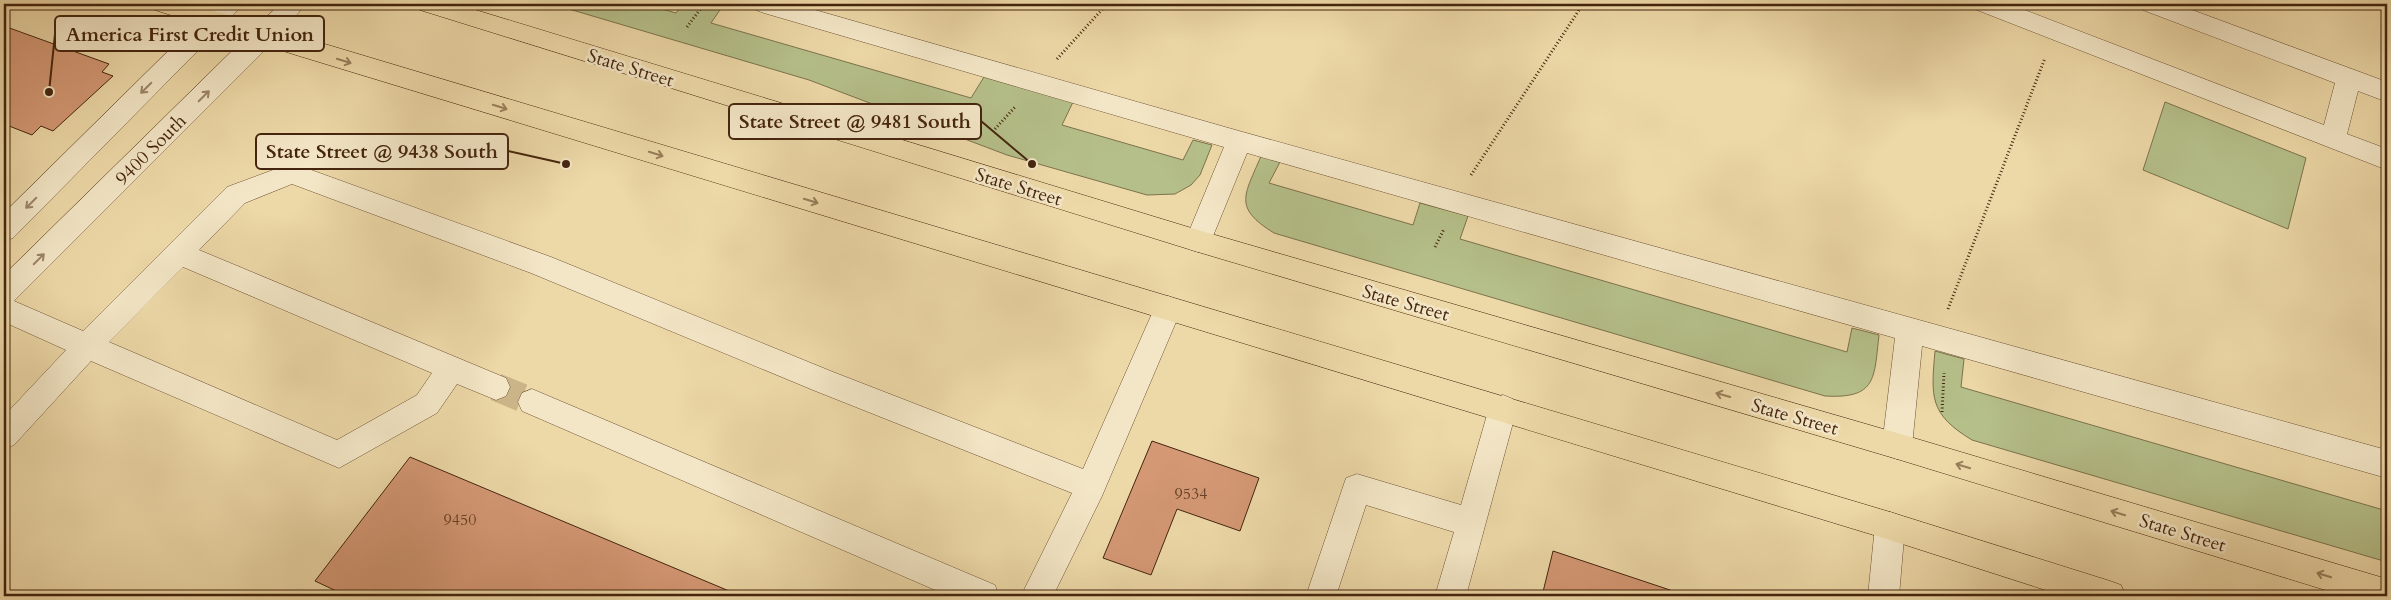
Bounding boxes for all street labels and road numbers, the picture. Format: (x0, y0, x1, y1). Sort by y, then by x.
street label: State Street (584, 42, 677, 93)
street label: 9400 South (109, 108, 192, 191)
street label: State Street (972, 161, 1065, 212)
street label: State Street (1359, 278, 1452, 328)
street label: State Street (1748, 392, 1841, 442)
street label: State Street (2136, 507, 2229, 558)

